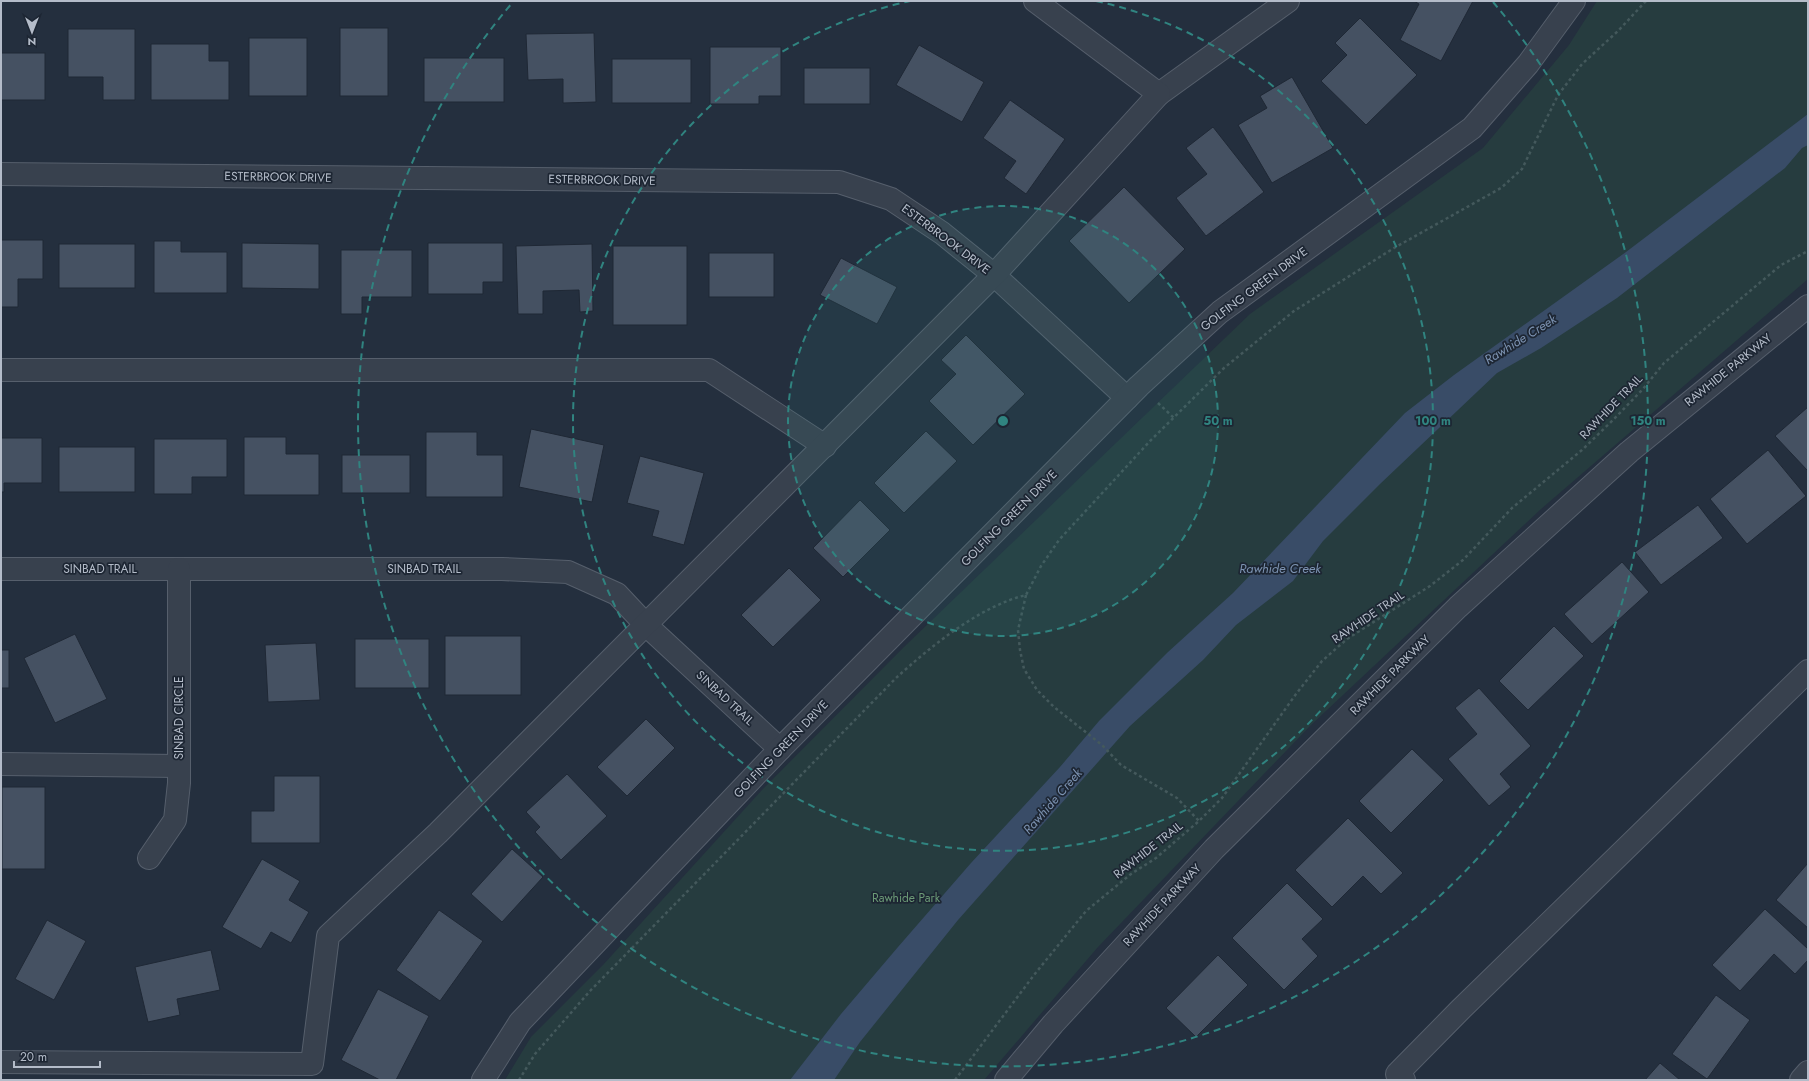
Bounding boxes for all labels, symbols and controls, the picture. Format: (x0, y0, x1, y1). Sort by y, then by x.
north arrow (12, 12, 52, 52)
text: N (28, 34, 36, 50)
street label: ESTERBROOK DRIVE (224, 167, 332, 187)
street label: ESTERBROOK DRIVE (548, 170, 656, 190)
street label: ESTERBROOK DRIVE (898, 200, 994, 278)
street label: GOLFING GREEN DRIVE (1197, 243, 1311, 335)
water label: Rawhide Creek (1481, 310, 1560, 369)
street label: RAWHIDE PARKWAY (1681, 329, 1776, 411)
street label: RAWHIDE TRAIL (1575, 370, 1647, 443)
text: 50 m (1203, 412, 1233, 430)
text: 100 m (1415, 412, 1451, 430)
text: 150 m (1630, 412, 1666, 430)
centre of rings (996, 414, 1010, 428)
street label: GOLFING GREEN DRIVE (957, 466, 1061, 570)
water label: Rawhide Creek (1239, 559, 1321, 578)
street label: SINBAD TRAIL (63, 560, 137, 578)
street label: SINBAD TRAIL (387, 560, 461, 578)
street label: RAWHIDE TRAIL (1328, 586, 1408, 648)
street label: RAWHIDE PARKWAY (1346, 631, 1434, 719)
street label: SINBAD TRAIL (692, 666, 758, 730)
street label: SINBAD CIRCLE (170, 676, 188, 760)
street label: GOLFING GREEN DRIVE (729, 696, 833, 802)
water label: Rawhide Creek (1018, 764, 1087, 838)
street label: RAWHIDE TRAIL (1109, 817, 1187, 883)
street label: RAWHIDE PARKWAY (1119, 859, 1205, 950)
park label: Rawhide Park (872, 889, 941, 907)
scale bar (14, 1043, 100, 1069)
text: 20 m (20, 1048, 47, 1066)

